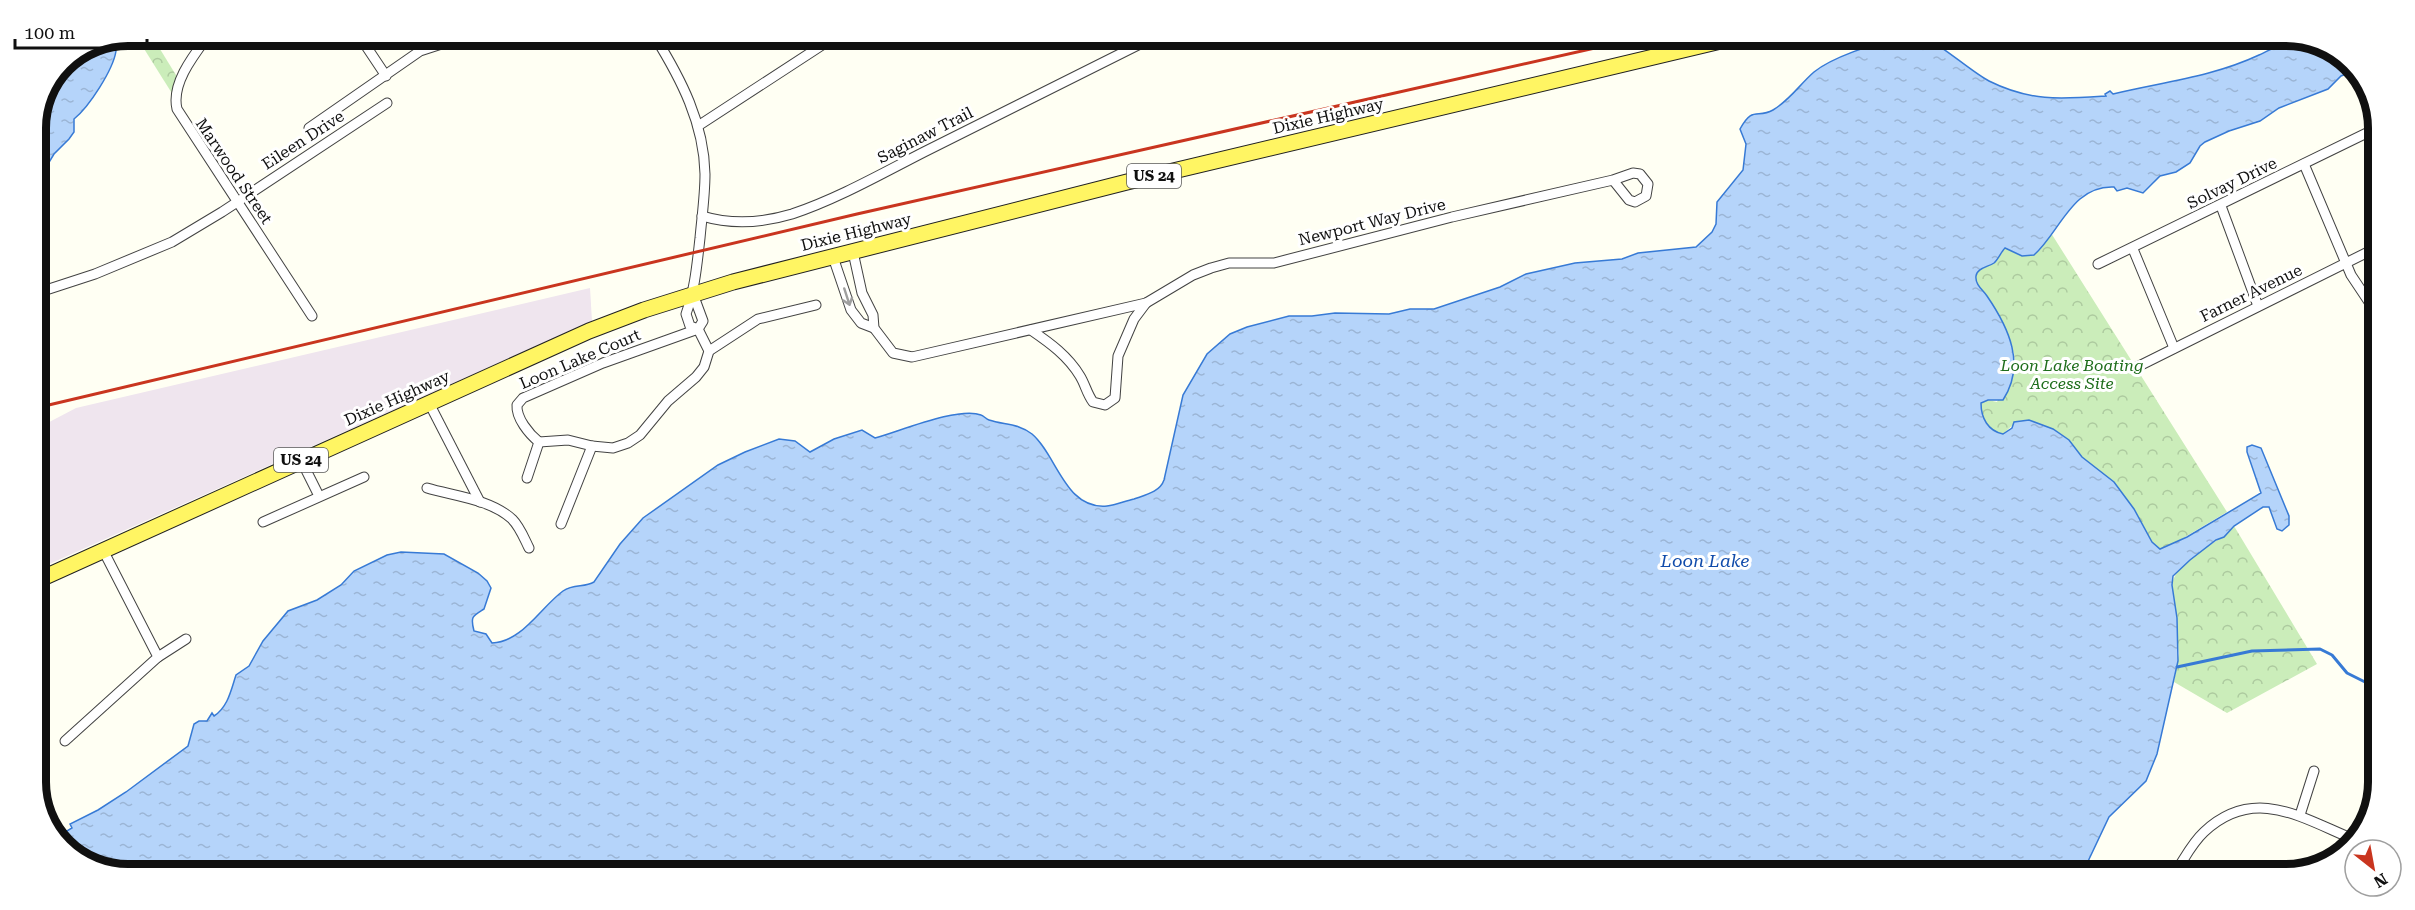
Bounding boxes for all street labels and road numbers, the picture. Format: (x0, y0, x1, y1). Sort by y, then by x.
street label: Dixie Highway (1271, 94, 1386, 138)
street label: Saginaw Trail (874, 103, 976, 167)
street label: Eileen Drive (258, 106, 348, 174)
street label: Marwood Street (192, 115, 276, 227)
street label: Solvay Drive (2184, 153, 2280, 213)
road number: US 24 (1127, 164, 1181, 188)
street label: Newport Way Drive (1296, 194, 1448, 249)
street label: Dixie Highway (799, 209, 914, 255)
street label: Farner Avenue (2197, 260, 2305, 326)
street label: Loon Lake Court (517, 325, 643, 393)
street label: Dixie Highway (341, 366, 453, 430)
road number: US 24 (274, 448, 328, 472)

